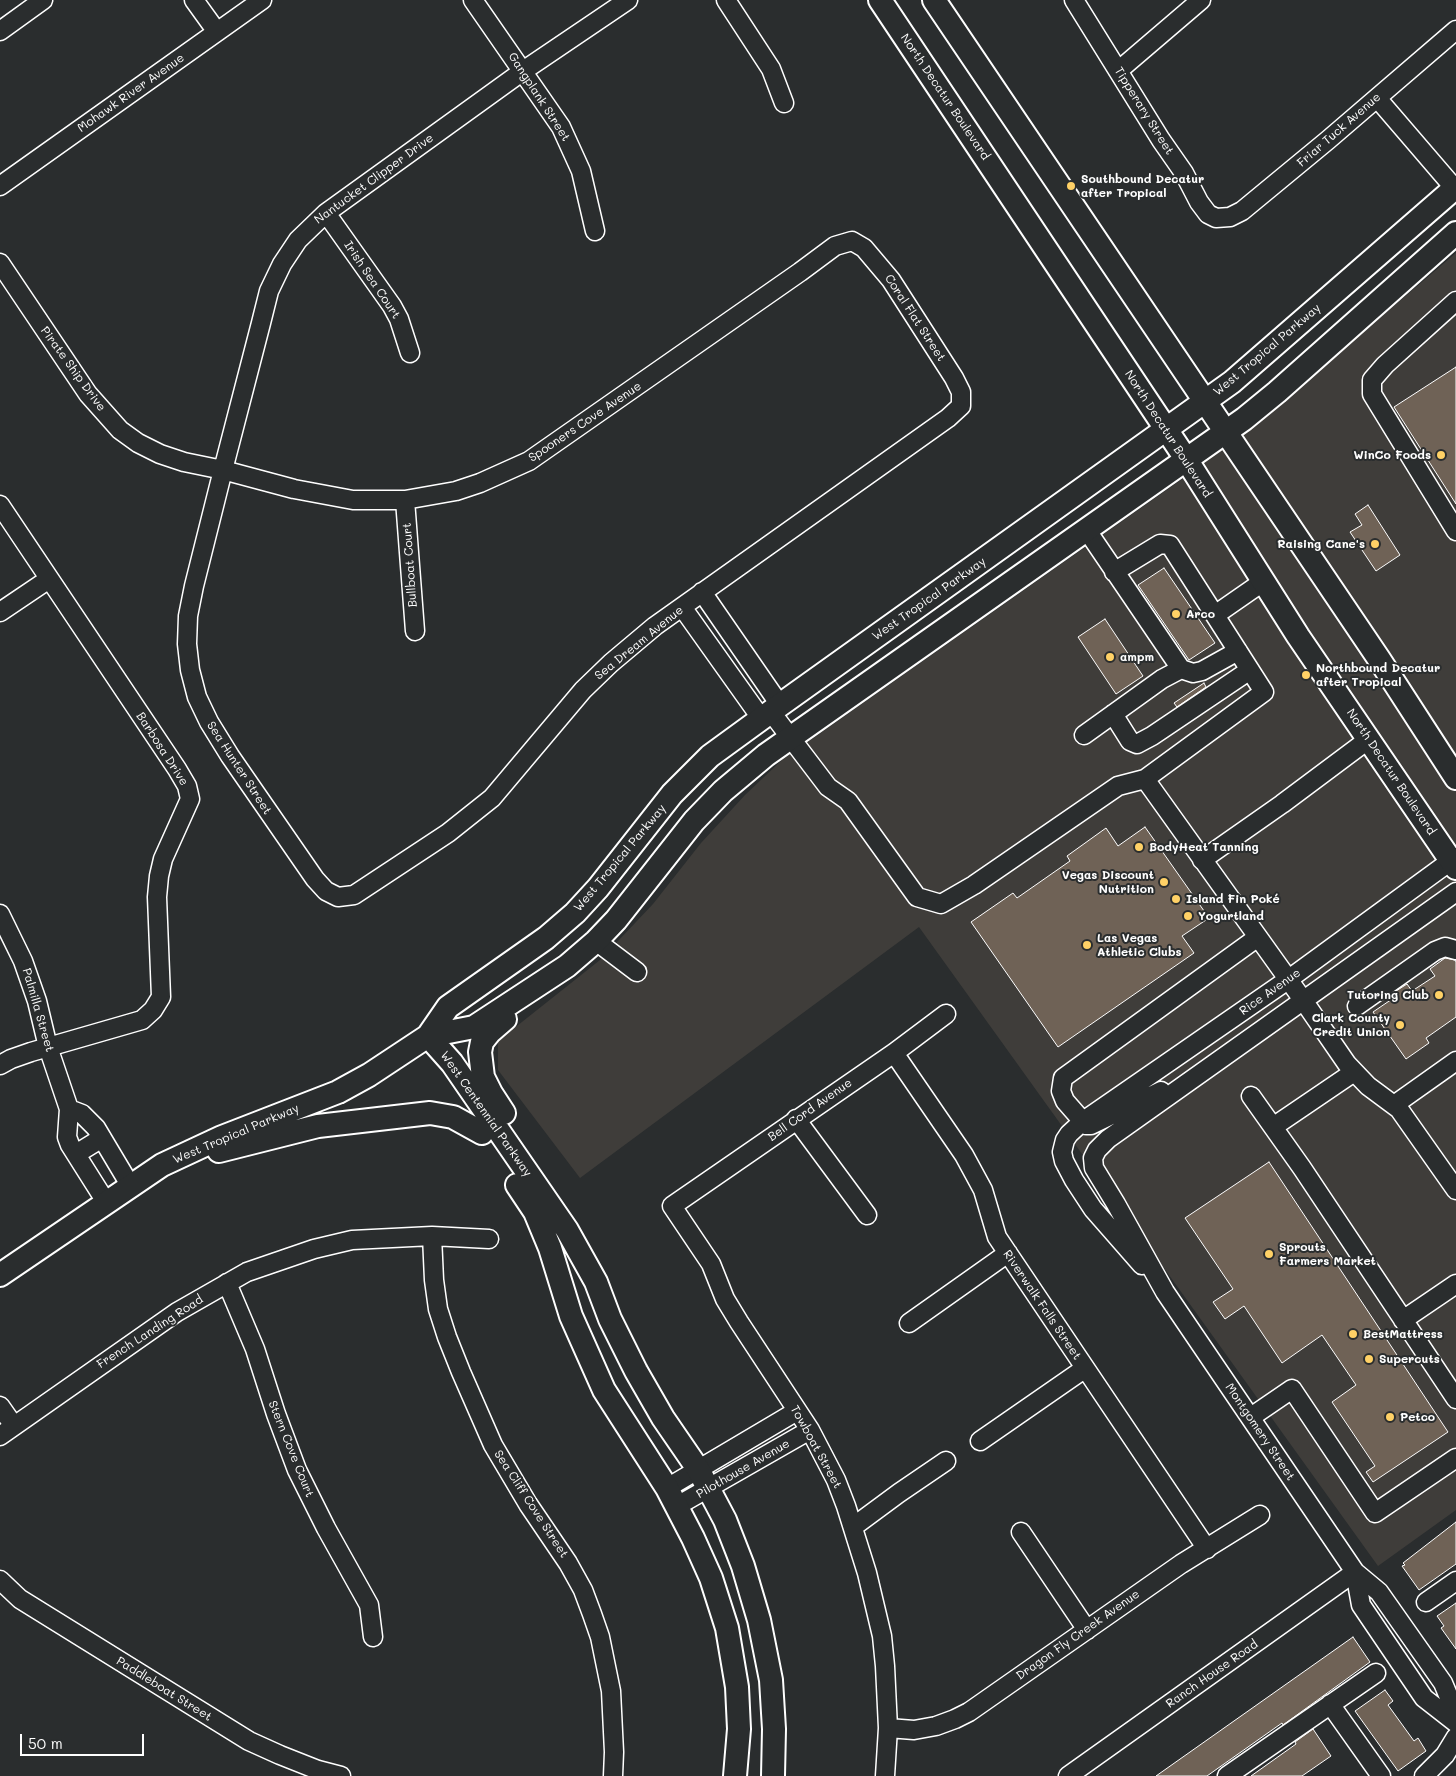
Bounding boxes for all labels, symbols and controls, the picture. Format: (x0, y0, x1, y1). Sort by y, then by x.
street label: North Decatur Boulevard (897, 31, 993, 163)
street label: Gangplank Street (505, 50, 573, 144)
street label: Mohawk River Avenue (75, 51, 187, 135)
street label: Tipperary Street (1111, 65, 1177, 157)
street label: Friar Tuck Avenue (1294, 90, 1384, 170)
street label: Nantucket Clipper Drive (312, 131, 436, 227)
place label: Southbound Decatur after Tropical (1081, 172, 1204, 200)
marker: Southbound Decatur after Tropical (1065, 180, 1077, 192)
street label: Irish Sea Court (341, 238, 403, 322)
street label: Coral Flat Street (882, 272, 948, 364)
street label: West Tropical Parkway (1210, 301, 1324, 399)
street label: Pirate Ship Drive (37, 324, 109, 414)
street label: North Decatur Boulevard (1121, 368, 1215, 500)
street label: Spooners Cove Avenue (526, 379, 644, 465)
place label: WinCo Foods (1353, 448, 1431, 462)
marker: WinCo Foods (1435, 449, 1447, 461)
street label: Bullboat Court (400, 522, 420, 608)
place label: Raising Cane's (1277, 537, 1365, 551)
marker: Raising Cane's (1369, 538, 1381, 550)
street label: West Tropical Parkway (869, 554, 989, 644)
street label: Sea Dream Avenue (592, 603, 686, 683)
place label: Arco (1186, 607, 1215, 621)
marker: Arco (1170, 608, 1182, 620)
place label: ampm (1120, 650, 1154, 664)
marker: ampm (1104, 651, 1116, 663)
place label: Northbound Decatur after Tropical (1316, 661, 1440, 689)
marker: Northbound Decatur after Tropical (1300, 669, 1312, 681)
street label: North Decatur Boulevard (1343, 706, 1439, 838)
street label: Barbosa Drive (133, 710, 191, 788)
street label: Sea Hunter Street (204, 719, 274, 817)
street label: West Tropical Parkway (571, 801, 669, 915)
place label: BodyHeat Tanning (1149, 840, 1259, 854)
marker: BodyHeat Tanning (1133, 841, 1145, 853)
place label: Vegas Discount Nutrition (1062, 868, 1154, 896)
marker: Vegas Discount Nutrition (1158, 876, 1170, 888)
place label: Island Fin Poké (1186, 892, 1280, 906)
marker: Island Fin Poké (1170, 893, 1182, 905)
place label: Yogurtland (1198, 909, 1264, 923)
marker: Yogurtland (1182, 910, 1194, 922)
place label: Las Vegas Athletic Clubs (1097, 931, 1182, 959)
marker: Las Vegas Athletic Clubs (1081, 939, 1093, 951)
street label: Palmilla Street (19, 966, 57, 1054)
street label: Rice Avenue (1237, 966, 1303, 1018)
place label: Tutoring Club (1347, 988, 1429, 1002)
marker: Tutoring Club (1433, 989, 1445, 1001)
place label: Clark County Credit Union (1312, 1011, 1390, 1039)
marker: Clark County Credit Union (1394, 1019, 1406, 1031)
street label: West Centennial Parkway (437, 1049, 535, 1179)
street label: Bell Cord Avenue (765, 1076, 855, 1144)
street label: West Tropical Parkway (171, 1101, 301, 1167)
place label: Sprouts Farmers Market (1279, 1240, 1376, 1268)
street label: Riverwalk Falls Street (1000, 1247, 1084, 1363)
marker: Sprouts Farmers Market (1263, 1248, 1275, 1260)
street label: French Landing Road (94, 1292, 206, 1372)
place label: BestMattress (1363, 1327, 1443, 1341)
marker: BestMattress (1347, 1328, 1359, 1340)
place label: Supercuts (1379, 1352, 1440, 1366)
marker: Supercuts (1363, 1353, 1375, 1365)
street label: Montgomery Street (1222, 1381, 1298, 1483)
street label: Stern Cove Court (265, 1399, 317, 1499)
street label: Towboat Street (787, 1403, 845, 1491)
place label: Petco (1400, 1410, 1435, 1424)
marker: Petco (1384, 1411, 1396, 1423)
street label: Pilothouse Avenue (694, 1436, 792, 1502)
street label: Sea Cliff Cove Street (491, 1447, 571, 1561)
street label: Dragon Fly Creek Avenue (1014, 1587, 1142, 1683)
street label: Ranch House Road (1163, 1637, 1261, 1711)
street label: Paddleboat Street (114, 1654, 214, 1724)
scale bar (22, 1724, 146, 1756)
text: 50 m (28, 1733, 63, 1753)

